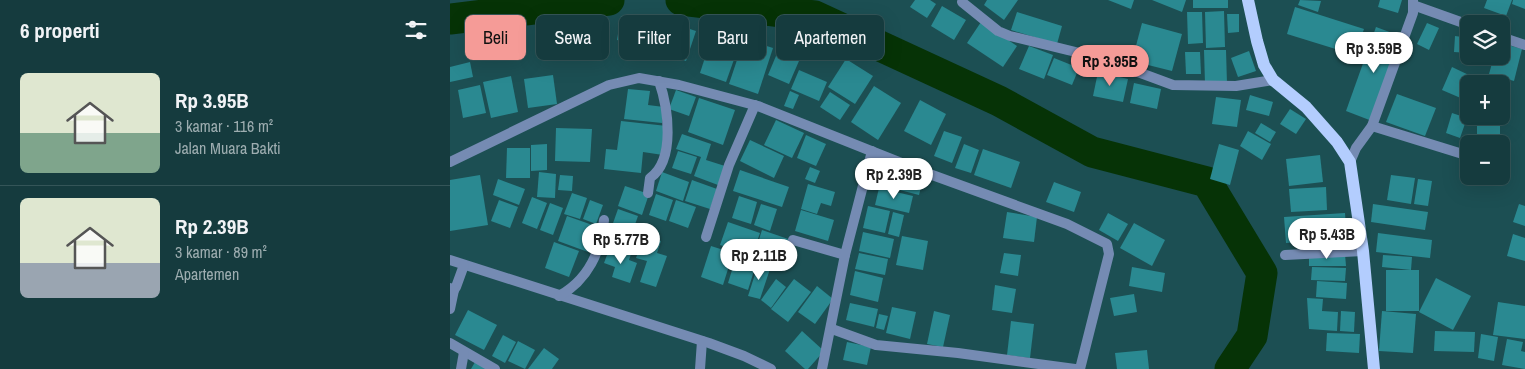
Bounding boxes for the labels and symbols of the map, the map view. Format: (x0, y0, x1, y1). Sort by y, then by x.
pin: Rp 3.59B (1322, 32, 1426, 74)
pin: Rp 3.95B (1058, 44, 1162, 87)
pin: Rp 2.39B (842, 158, 946, 200)
pin: Rp 5.43B (1275, 218, 1379, 260)
pin: Rp 5.77B (569, 222, 673, 265)
pin: Rp 2.11B (707, 238, 811, 281)

